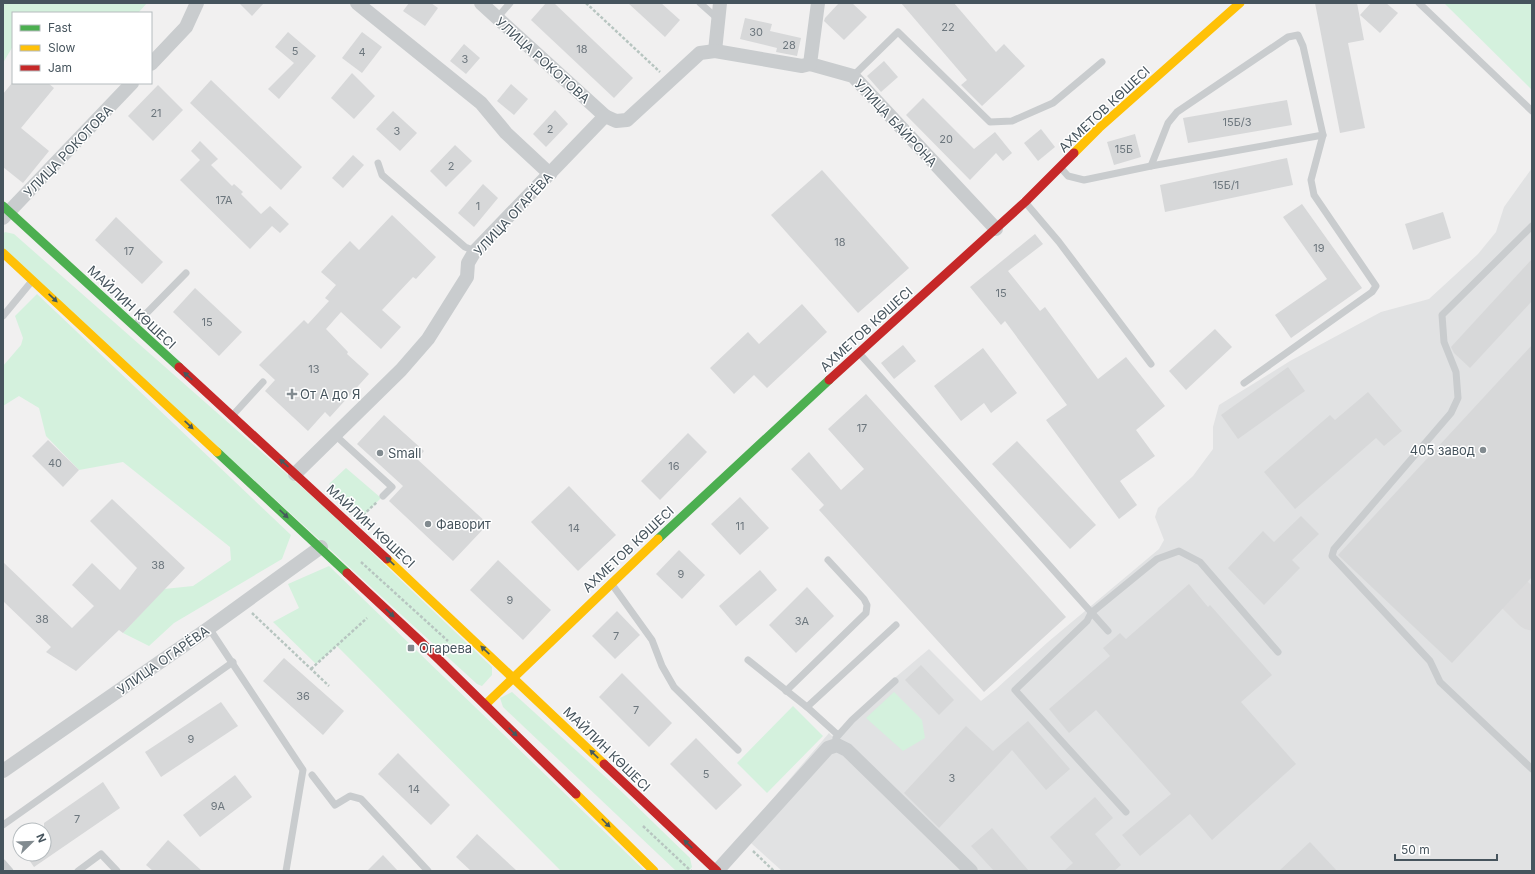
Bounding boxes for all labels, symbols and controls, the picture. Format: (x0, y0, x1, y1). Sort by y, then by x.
legend (12, 12, 152, 84)
street label: УЛИЦА РОКОТОВА (493, 14, 593, 107)
text: Fast (48, 20, 72, 35)
house number: 22 (941, 20, 955, 34)
house number: 30 (749, 25, 763, 39)
house number: 28 (782, 38, 796, 52)
text: Slow (48, 40, 76, 55)
house number: 18 (576, 42, 588, 56)
house number: 5 (292, 44, 299, 58)
house number: 4 (358, 45, 366, 59)
house number: 3 (462, 52, 469, 66)
text: Jam (48, 60, 72, 75)
street label: АХМЕТОВ КӨШЕСІ (1055, 63, 1153, 155)
street label: УЛИЦА БАЙРОНА (851, 76, 941, 170)
street label: УЛИЦА РОКОТОВА (20, 102, 116, 200)
house number: 21 (150, 106, 162, 120)
house number: 15Б/3 (1222, 115, 1252, 129)
house number: 2 (547, 122, 553, 136)
house number: 3 (394, 124, 401, 138)
house number: 20 (939, 132, 953, 146)
house number: 15Б (1115, 142, 1133, 156)
house number: 2 (448, 159, 454, 173)
street label: УЛИЦА ОГАРЁВА (470, 169, 556, 259)
house number: 15Б/1 (1213, 178, 1239, 192)
house number: 17А (215, 193, 233, 207)
house number: 1 (476, 199, 480, 213)
house number: 18 (834, 235, 846, 249)
house number: 19 (1313, 241, 1325, 255)
house number: 17 (124, 244, 134, 258)
street label: МАЙЛИН КӨШЕСІ (85, 262, 179, 352)
street label: АХМЕТОВ КӨШЕСІ (816, 283, 916, 375)
house number: 15 (995, 286, 1007, 300)
one-way arrow (47, 294, 58, 303)
house number: 15 (201, 315, 213, 329)
house number: 13 (308, 362, 320, 376)
one-way arrow (183, 371, 193, 381)
place label: От А до Я (300, 386, 360, 402)
marker: От А до Я (287, 389, 297, 399)
one-way arrow (184, 420, 194, 430)
house number: 17 (857, 421, 867, 435)
place label: 405 завод (1410, 442, 1475, 458)
place label: Small (388, 445, 421, 461)
marker: 405 завод (1478, 445, 1488, 455)
marker: Small (375, 448, 385, 458)
house number: 40 (48, 456, 62, 470)
one-way arrow (279, 459, 289, 468)
house number: 16 (668, 459, 680, 473)
street label: МАЙЛИН КӨШЕСІ (324, 481, 418, 571)
street label: АХМЕТОВ КӨШЕСІ (579, 503, 677, 595)
one-way arrow (279, 509, 289, 519)
place label: Фаворит (436, 516, 491, 532)
marker: Фаворит (423, 519, 433, 529)
house number: 11 (736, 519, 744, 533)
house number: 14 (568, 521, 580, 535)
one-way arrow (385, 556, 395, 566)
house number: 38 (151, 558, 165, 572)
house number: 9 (678, 567, 685, 581)
house number: 9 (507, 593, 514, 607)
one-way arrow (384, 608, 395, 617)
house number: 38 (35, 612, 49, 626)
house number: 3А (795, 614, 810, 628)
street label: УЛИЦА ОГАРЁВА (114, 622, 212, 698)
house number: 7 (613, 629, 619, 643)
place label: Огарева (419, 640, 472, 656)
marker: Огарева (406, 643, 416, 653)
one-way arrow (480, 646, 489, 655)
house number: 36 (296, 689, 310, 703)
street label: МАЙЛИН КӨШЕСІ (560, 703, 654, 795)
house number: 7 (633, 703, 639, 717)
one-way arrow (508, 727, 518, 737)
house number: 9 (188, 732, 195, 746)
one-way arrow (589, 749, 599, 759)
house number: 5 (703, 767, 710, 781)
house number: 3 (949, 771, 956, 785)
house number: 14 (408, 782, 420, 796)
house number: 9А (211, 799, 226, 813)
house number: 7 (74, 812, 80, 826)
one-way arrow (601, 819, 611, 828)
north arrow (12, 822, 52, 862)
text: N (33, 831, 49, 845)
scale bar (1395, 836, 1497, 862)
one-way arrow (683, 839, 693, 849)
text: 50 m (1401, 842, 1430, 857)

